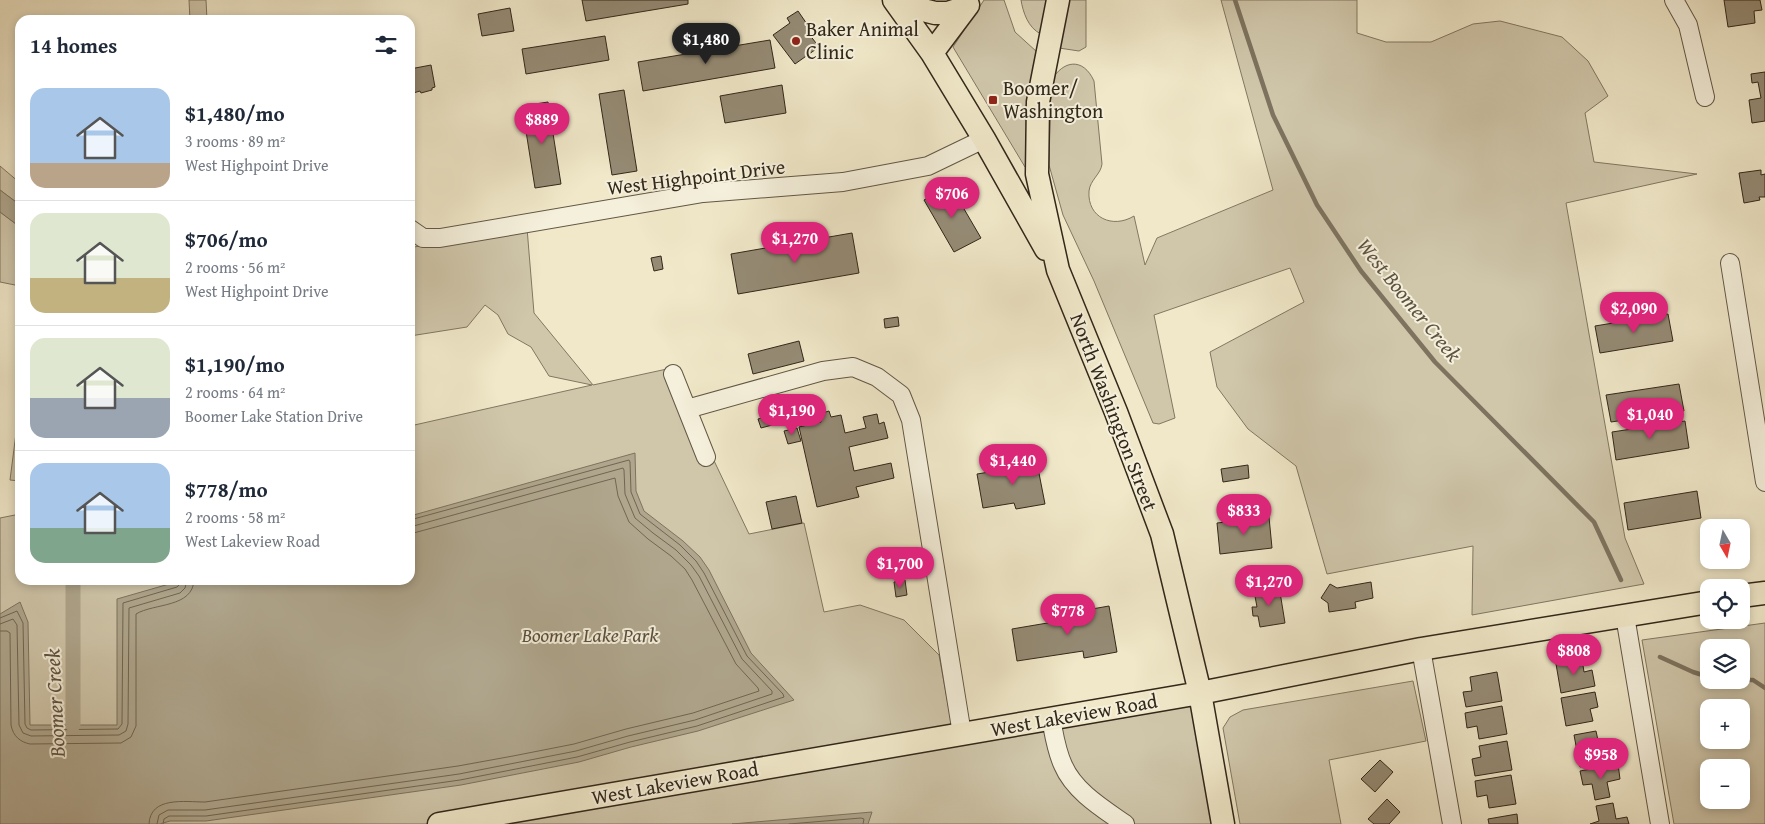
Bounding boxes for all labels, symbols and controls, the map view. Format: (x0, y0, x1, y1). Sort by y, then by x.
place label: Baker Animal Clinic (806, 14, 919, 66)
pin: $1,480 (665, 22, 747, 65)
text: $1,480 (683, 27, 729, 51)
text: 14 homes (30, 30, 117, 61)
icon: filters (372, 31, 400, 59)
marker: Baker Animal Clinic (790, 35, 802, 47)
place label: Boomer/ Washington (1003, 73, 1103, 125)
marker: Boomer/ Washington (987, 94, 999, 106)
text: $1,480/mo (185, 98, 285, 129)
pin: $889 (512, 102, 572, 145)
text: $889 (525, 107, 559, 131)
icon: home (70, 108, 130, 168)
text: 3 rooms · 89 m² (185, 129, 285, 153)
street label: West Highpoint Drive (605, 151, 787, 202)
text: West Highpoint Drive (185, 153, 328, 177)
pin: $706 (922, 176, 982, 219)
text: $706 (935, 181, 969, 205)
pin: $1,270 (754, 222, 836, 264)
text: $706/mo (185, 224, 268, 255)
text: $1,270 (772, 226, 818, 250)
water label: West Boomer Creek (1350, 231, 1469, 369)
icon: home (70, 233, 130, 293)
text: 2 rooms · 56 m² (185, 255, 285, 279)
text: West Highpoint Drive (185, 279, 328, 303)
pin: $2,090 (1593, 292, 1675, 334)
text: $2,090 (1611, 296, 1657, 320)
street label: North Washington Street (1063, 309, 1166, 515)
text: $1,190/mo (185, 349, 285, 380)
icon: home (70, 358, 130, 418)
text: 2 rooms · 64 m² (185, 380, 285, 404)
pin: $1,190 (751, 394, 833, 436)
text: $1,190 (769, 398, 815, 422)
pin: $1,040 (1609, 398, 1691, 440)
text: $1,040 (1627, 402, 1673, 426)
text: Boomer Lake Station Drive (185, 404, 363, 428)
pin: $1,440 (972, 444, 1054, 486)
text: $1,440 (990, 448, 1036, 472)
text: $778/mo (185, 474, 268, 505)
icon: home (70, 483, 130, 543)
pin: $833 (1214, 494, 1274, 536)
text: $833 (1227, 498, 1261, 522)
text: 2 rooms · 58 m² (185, 505, 285, 529)
north arrow (1700, 519, 1750, 569)
map controls (1700, 519, 1750, 809)
text: West Lakeview Road (185, 529, 320, 553)
pin: $1,700 (859, 546, 941, 589)
text: $1,700 (877, 551, 923, 575)
pin: $1,270 (1228, 564, 1310, 607)
text: $1,270 (1246, 569, 1292, 593)
button: locate (1700, 579, 1750, 629)
pin: $778 (1038, 594, 1098, 636)
text: $778 (1051, 598, 1085, 622)
park label: Boomer Lake Park (521, 620, 659, 649)
pin: $808 (1544, 634, 1604, 676)
text: $808 (1557, 638, 1591, 662)
button: layers (1700, 639, 1750, 689)
water label: Boomer Creek (36, 647, 73, 759)
street label: West Lakeview Road (988, 686, 1160, 743)
button: + (1700, 699, 1750, 749)
pin: $958 (1571, 738, 1631, 780)
text: $958 (1584, 742, 1618, 766)
street label: West Lakeview Road (589, 754, 761, 811)
button: − (1700, 759, 1750, 809)

